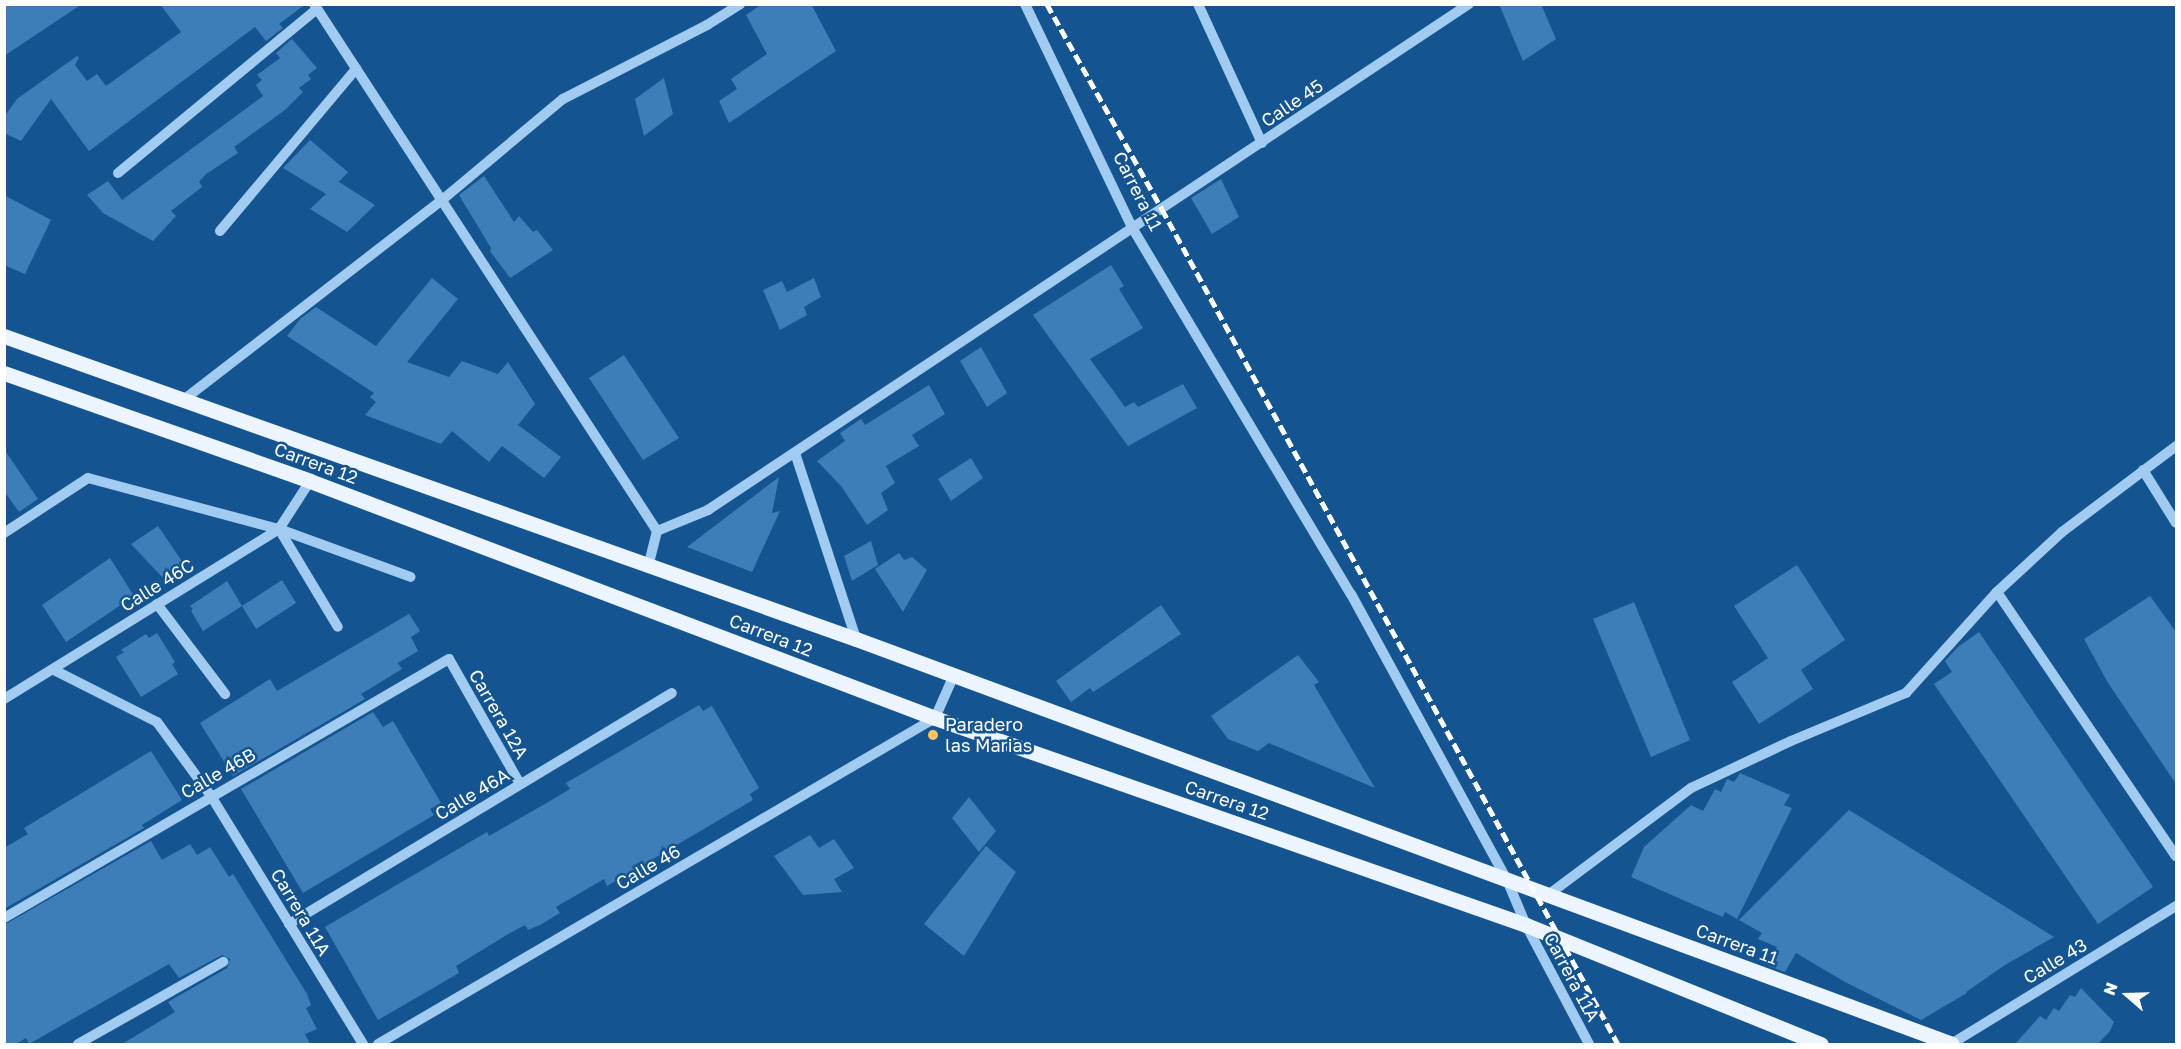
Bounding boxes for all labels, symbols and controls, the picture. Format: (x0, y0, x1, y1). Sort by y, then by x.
street label: Calle 45 (1257, 74, 1327, 132)
street label: Carrera 11 (1109, 148, 1167, 234)
street label: Carrera 12 (271, 438, 361, 488)
street label: Calle 46C (116, 554, 198, 616)
street label: Carrera 12 (726, 609, 816, 661)
street label: Carrera 12A (465, 666, 533, 762)
place label: Paradero las Marias (945, 714, 1032, 756)
marker: Paradero las Marias (926, 728, 940, 742)
street label: Calle 46B (177, 743, 259, 803)
street label: Calle 46A (431, 763, 513, 825)
street label: Carrera 12 (1182, 776, 1272, 824)
street label: Calle 46 (612, 840, 684, 894)
street label: Carrera 11A (267, 865, 335, 959)
street label: Carrera 11 (1693, 919, 1781, 969)
street label: Carrera 11A (1540, 929, 1604, 1025)
street label: Calle 43 (2019, 934, 2091, 988)
north arrow (2097, 965, 2157, 1025)
text: N (2099, 980, 2122, 998)

